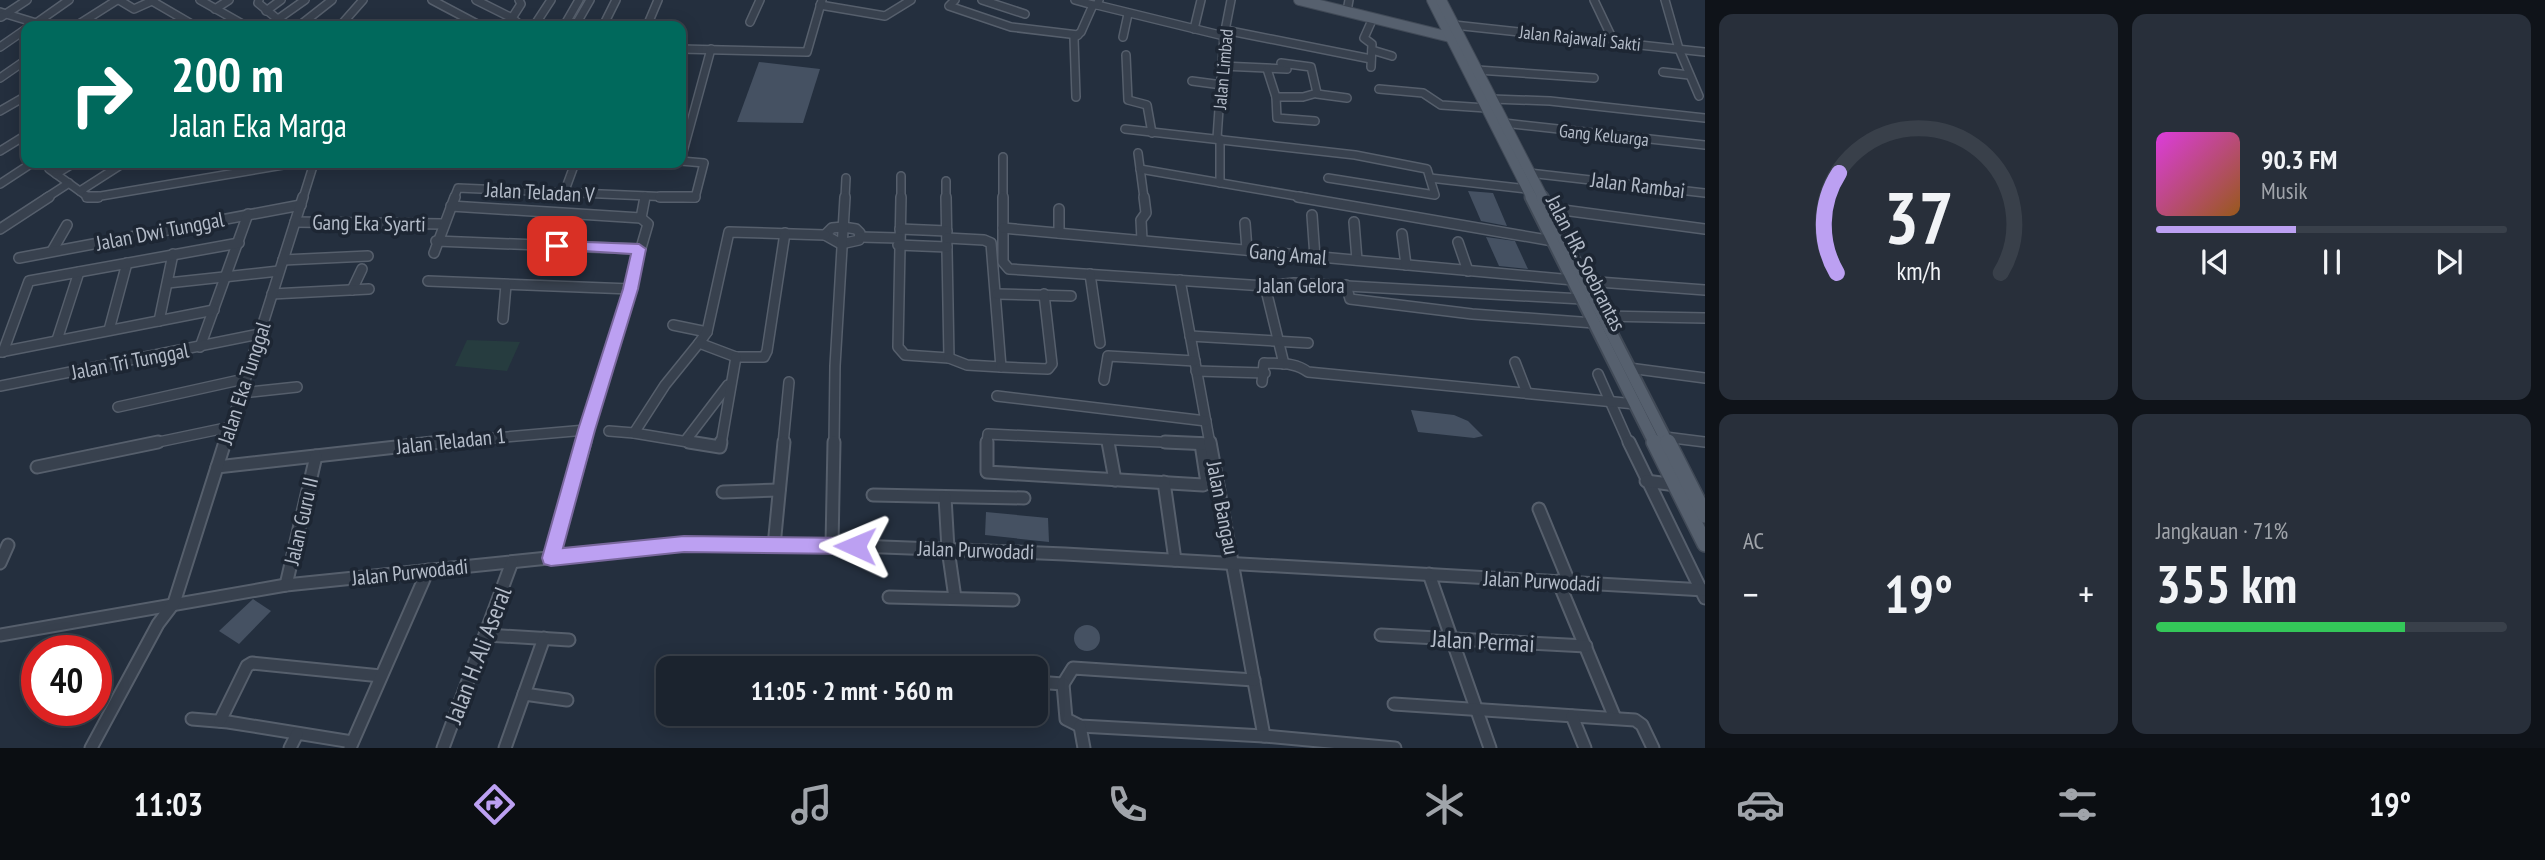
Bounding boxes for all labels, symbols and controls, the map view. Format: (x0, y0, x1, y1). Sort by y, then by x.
street label: Jalan Rajawali Sakti (1517, 20, 1642, 56)
street label: Jalan Limbad (1208, 28, 1238, 111)
text: 200 m (171, 42, 284, 106)
icon: right (56, 49, 147, 140)
text: Jalan Eka Marga (171, 104, 347, 146)
street label: Gang Keluarga (1558, 119, 1650, 151)
text: 90.3 FM (2261, 143, 2337, 176)
street label: Jalan Rambai (1588, 166, 1687, 204)
text: 37 (1884, 169, 1953, 263)
street label: Jalan Teladan V (484, 176, 596, 208)
text: Musik (2261, 176, 2307, 205)
street label: Jalan HR. Soebrantas (1540, 190, 1632, 336)
street label: Jalan Dwi Tunggal (93, 205, 226, 257)
street label: Gang Eka Syarti (312, 209, 426, 237)
pin (527, 216, 587, 276)
icon: arrive (538, 227, 576, 265)
street label: Gang Amal (1248, 237, 1328, 271)
icon: previous (2196, 243, 2234, 281)
icon: pause (2313, 243, 2351, 281)
icon: next (2430, 243, 2468, 281)
text: km/h (1896, 255, 1941, 287)
street label: Jalan Gelora (1256, 272, 1345, 299)
street label: Jalan Eka Tunggal (211, 318, 277, 449)
street label: Jalan Tri Tunggal (68, 336, 191, 386)
street label: Jalan Teladan 1 (394, 422, 507, 460)
street label: Jalan Bangau (1201, 458, 1245, 557)
street label: Jalan Guru II (278, 475, 324, 568)
position arrow (818, 509, 892, 583)
text: Jangkauan · 71% (2156, 516, 2288, 545)
text: AC (1743, 526, 1764, 555)
street label: Jalan Purwodadi (916, 534, 1035, 566)
text: 355 km (2156, 550, 2297, 617)
street label: Jalan Purwodadi (350, 552, 469, 592)
text: 19° (1884, 560, 1953, 627)
street label: Jalan Purwodadi (1482, 564, 1601, 598)
text: − (1743, 569, 1759, 618)
text: + (2078, 569, 2094, 618)
street label: Jalan H. Ali Aseral (437, 582, 518, 729)
street label: Jalan Permai (1430, 623, 1535, 659)
speed limit sign: 40 (21, 635, 112, 726)
text: 11:05 · 2 mnt · 560 m (751, 674, 953, 707)
icon: directions (470, 780, 519, 829)
icon: music (787, 780, 836, 829)
icon: phone (1103, 780, 1152, 829)
icon: climate (1420, 780, 1469, 829)
icon: car (1736, 780, 1785, 829)
icon: filters (2053, 780, 2102, 829)
text: 11:03 (134, 783, 203, 825)
text: 19° (2369, 783, 2411, 825)

